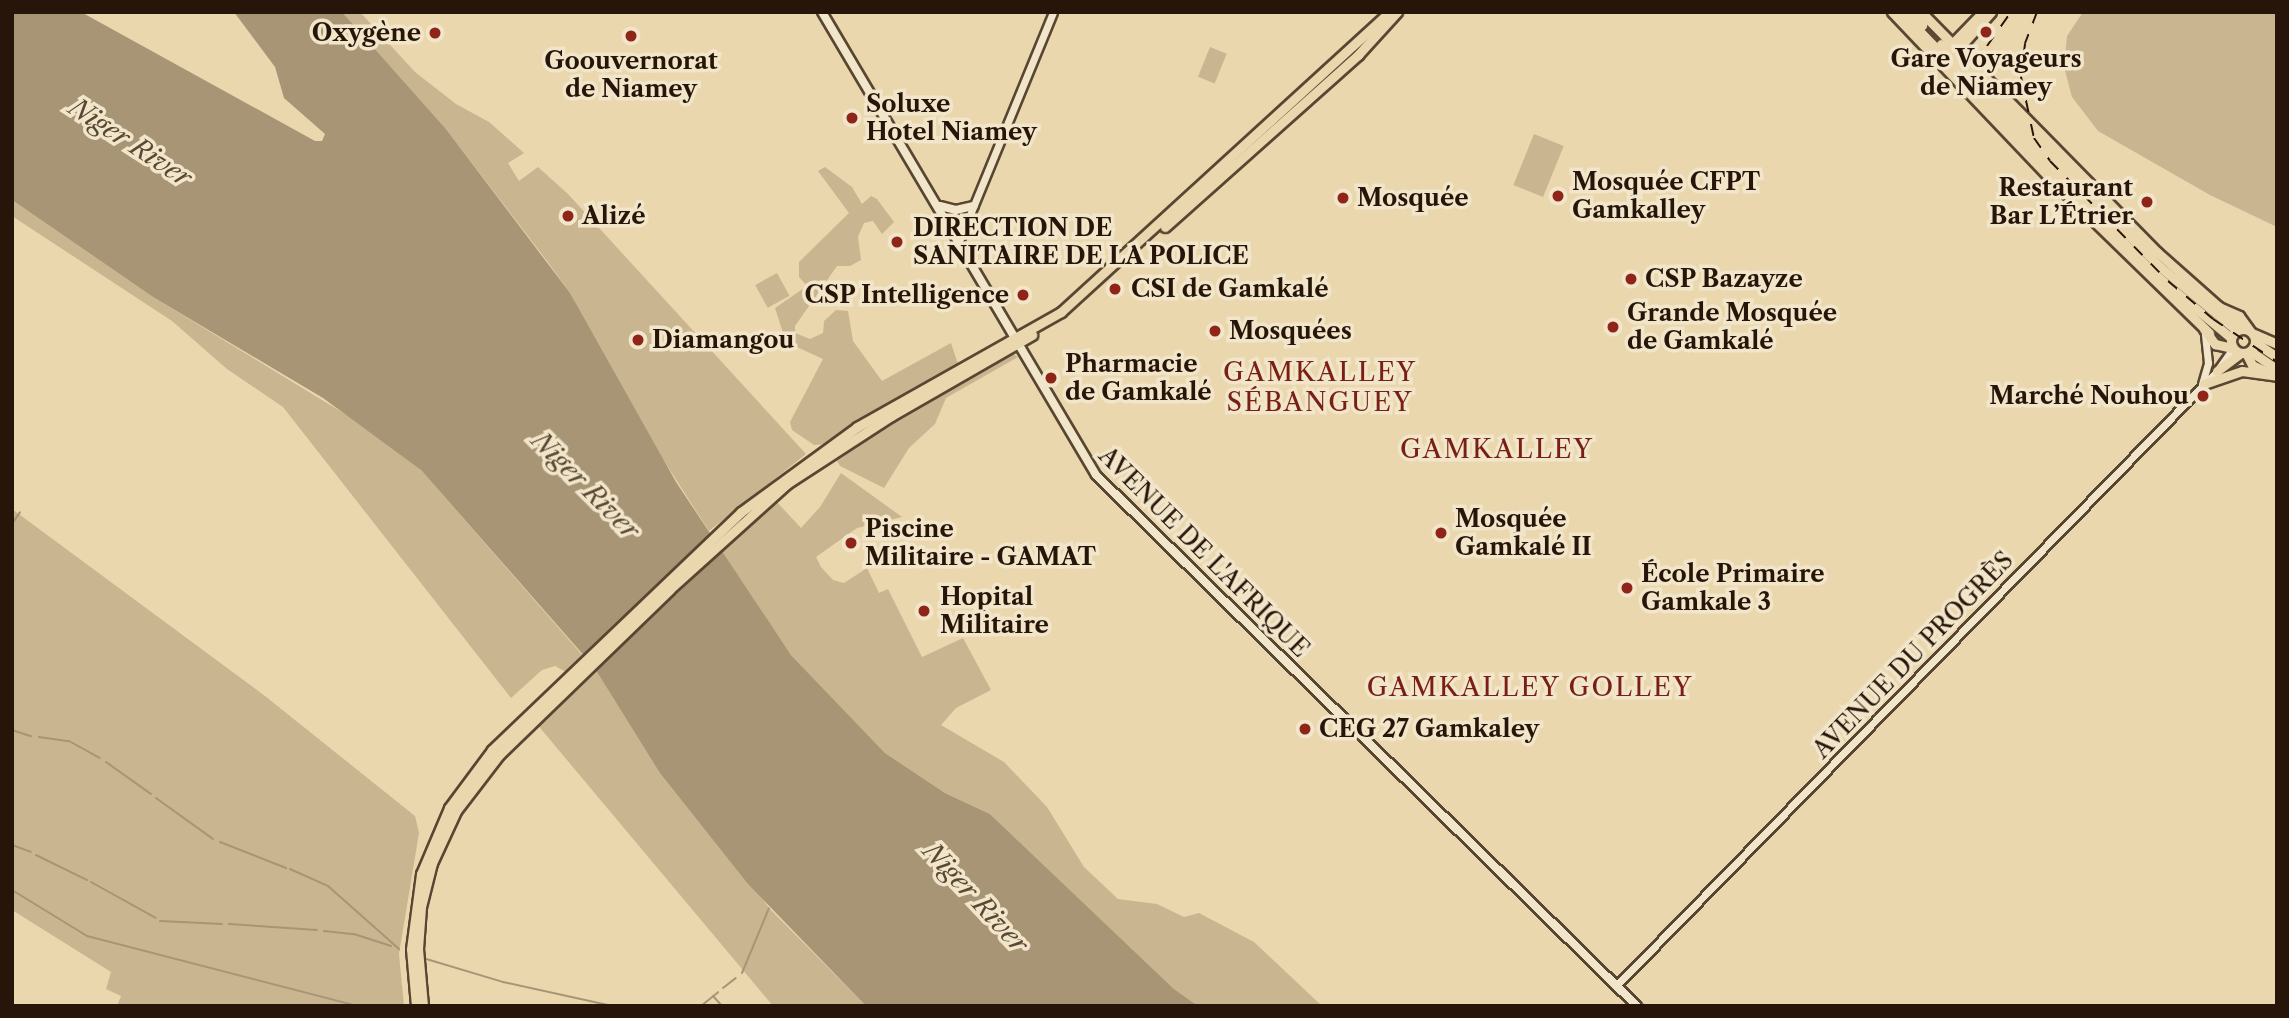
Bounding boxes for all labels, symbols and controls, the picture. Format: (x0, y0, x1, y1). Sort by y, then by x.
place label: Oxygène (312, 19, 421, 47)
marker: Gare Voyageurs de Niamey (1976, 22, 1996, 42)
marker: Oxygène (427, 25, 443, 41)
marker: Goouvernorat de Niamey (623, 28, 639, 44)
place label: Gare Voyageurs de Niamey (1890, 45, 2082, 101)
place label: Goouvernorat de Niamey (544, 47, 718, 103)
place label: Soluxe Hotel Niamey (866, 90, 1037, 146)
water label: Niger River (63, 92, 197, 194)
marker: Soluxe Hotel Niamey (844, 110, 860, 126)
place label: Mosquée CFPT Gamkalley (1572, 168, 1760, 224)
place label: Restaurant Bar L’Étrier (1989, 174, 2133, 230)
place label: Mosquée (1357, 184, 1469, 212)
marker: Mosquée CFPT Gamkalley (1550, 188, 1566, 204)
marker: Mosquée (1335, 190, 1351, 206)
marker: Restaurant Bar L’Étrier (2139, 194, 2155, 210)
place label: Alizé (582, 202, 645, 230)
marker: Alizé (560, 208, 576, 224)
place label: DIRECTION DE SANITAIRE DE LA POLICE (913, 214, 1250, 270)
marker: DIRECTION DE SANITAIRE DE LA POLICE (887, 232, 907, 252)
place label: CSP Bazayze (1645, 265, 1803, 293)
marker: CSP Bazayze (1623, 271, 1639, 287)
place label: CSI de Gamkalé (1131, 275, 1328, 303)
marker: CSI de Gamkalé (1105, 279, 1125, 299)
place label: CSP Intelligence (804, 281, 1009, 309)
marker: CSP Intelligence (1015, 287, 1031, 303)
place label: Grande Mosquée de Gamkalé (1627, 299, 1837, 355)
place label: Mosquées (1229, 317, 1352, 345)
marker: Grande Mosquée de Gamkalé (1605, 319, 1621, 335)
marker: Mosquées (1207, 323, 1223, 339)
place label: Diamangou (652, 326, 794, 354)
marker: Diamangou (630, 332, 646, 348)
place label: Pharmacie de Gamkalé (1065, 350, 1212, 406)
district label: GAMKALLEY SÉBANGUEY (1224, 357, 1416, 418)
marker: Pharmacie de Gamkalé (1043, 370, 1059, 386)
place label: Marché Nouhou (1989, 382, 2189, 410)
marker: Marché Nouhou (2195, 388, 2211, 404)
water label: Niger River (525, 426, 645, 546)
district label: GAMKALLEY (1401, 434, 1593, 466)
street label: AVENUE DE L'AFRIQUE (1093, 441, 1315, 663)
place label: Mosquée Gamkalé II (1455, 505, 1592, 561)
place label: Piscine Militaire - GAMAT (865, 515, 1096, 571)
marker: Mosquée Gamkalé II (1433, 525, 1449, 541)
marker: Piscine Militaire - GAMAT (843, 535, 859, 551)
street label: AVENUE DU PROGRÈS (1807, 546, 2019, 764)
place label: École Primaire Gamkale 3 (1641, 560, 1825, 616)
marker: École Primaire Gamkale 3 (1619, 580, 1635, 596)
place label: Hopital Militaire (940, 583, 1049, 639)
marker: Hopital Militaire (914, 601, 934, 621)
district label: GAMKALLEY GOLLEY (1368, 672, 1692, 704)
place label: CEG 27 Gamkaley (1319, 715, 1539, 743)
marker: CEG 27 Gamkaley (1297, 721, 1313, 737)
water label: Niger River (916, 836, 1034, 960)

